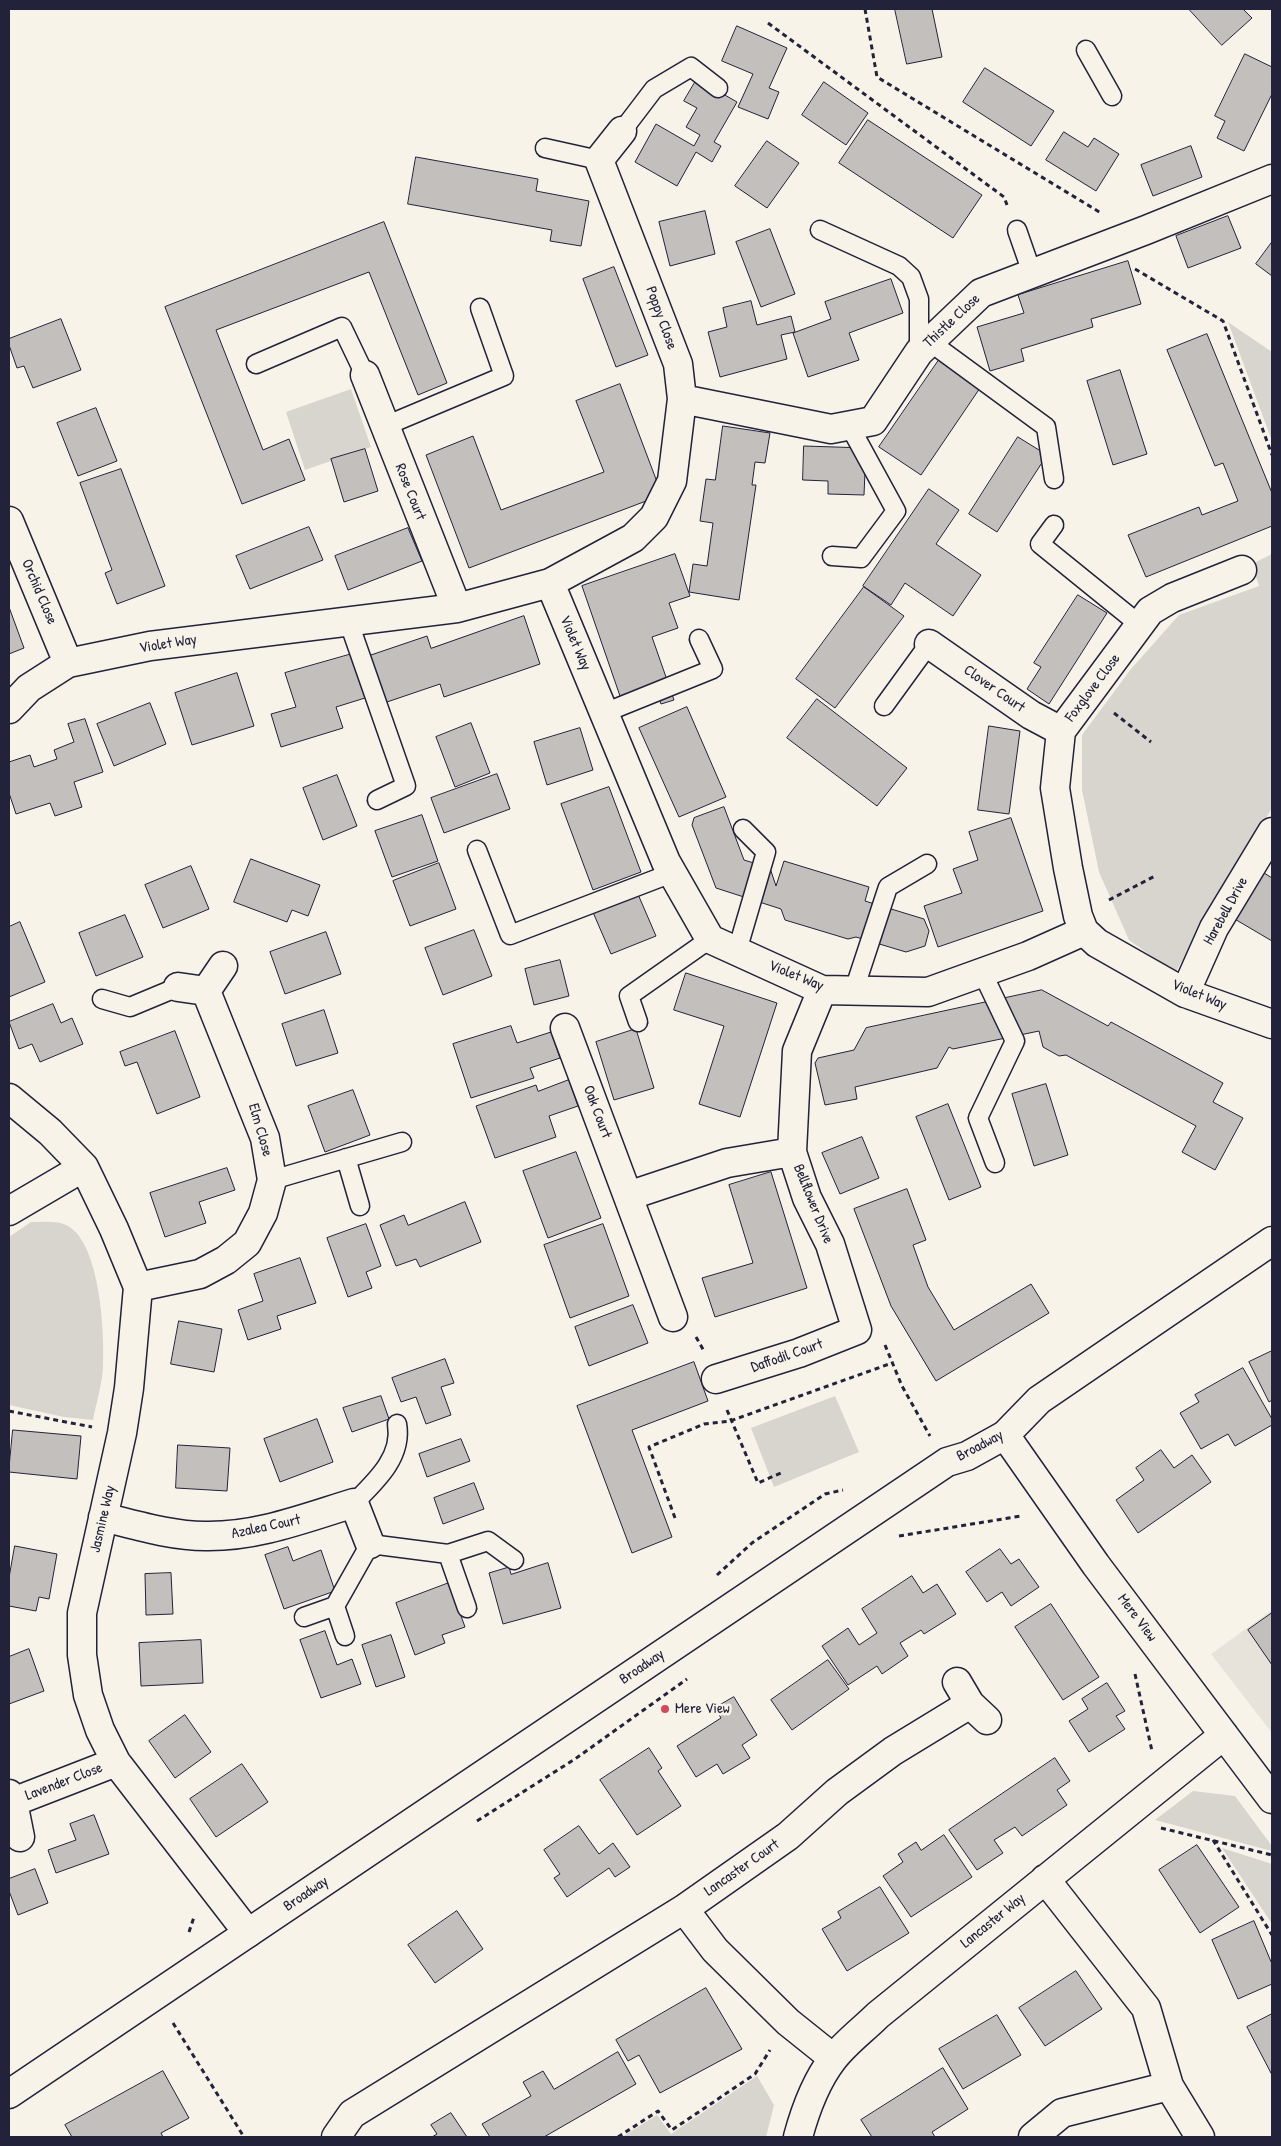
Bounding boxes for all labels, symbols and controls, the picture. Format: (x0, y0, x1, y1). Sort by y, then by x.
street label: Poppy Close (641, 284, 681, 352)
street label: Thistle Close (920, 290, 984, 352)
street label: Rose Court (391, 461, 429, 523)
street label: Orchid Close (17, 557, 61, 627)
street label: Violet Way (555, 613, 595, 673)
street label: Violet Way (138, 631, 198, 657)
street label: Foxglove Close (1062, 650, 1124, 726)
street label: Clover Court (960, 661, 1028, 717)
street label: Harebell Drive (1200, 874, 1252, 948)
street label: Violet Way (766, 957, 826, 995)
street label: Violet Way (1169, 976, 1229, 1014)
street label: Oak Court (579, 1083, 615, 1141)
street label: Elm Close (244, 1101, 276, 1159)
street label: Bellflower Drive (789, 1162, 837, 1246)
street label: Daffodil Court (749, 1335, 825, 1377)
street label: Broadway (954, 1426, 1006, 1466)
street label: Jasmine Way (87, 1484, 119, 1554)
street label: Azalea Court (230, 1511, 302, 1543)
street label: Mere View (1113, 1591, 1161, 1645)
street label: Broadway (616, 1645, 668, 1689)
place label: Mere View (675, 1700, 730, 1718)
marker: Mere View (659, 1703, 671, 1715)
street label: Lavender Close (23, 1759, 105, 1805)
street label: Lancaster Court (701, 1836, 783, 1900)
street label: Broadway (280, 1872, 332, 1916)
street label: Lancaster Way (957, 1890, 1029, 1952)

